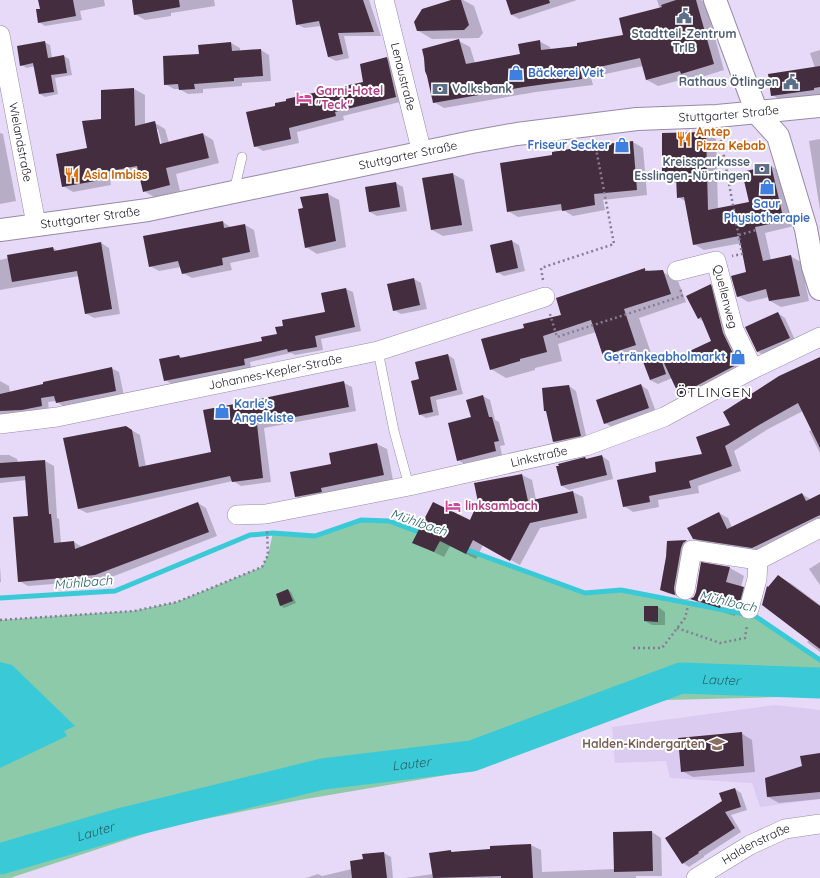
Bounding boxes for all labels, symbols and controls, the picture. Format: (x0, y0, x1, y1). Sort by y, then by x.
public building icon: Stadtteil-Zentrum TrIB (675, 7, 693, 25)
place label: Stadtteil-Zentrum TrIB (632, 26, 736, 55)
street label: Lenaustraße (388, 41, 419, 112)
shop icon: Bäckerei Veit (507, 64, 525, 82)
place label: Bäckerei Veit (528, 65, 604, 80)
public building icon: Rathaus Ötlingen (782, 73, 800, 91)
place label: Rathaus Ötlingen (679, 74, 779, 89)
bank icon: Volksbank (431, 80, 449, 98)
place label: Volksbank (452, 81, 512, 96)
place label: Garni-Hotel "Teck" (316, 83, 383, 112)
hotel icon: Garni-Hotel "Teck" (295, 89, 313, 107)
street label: Wielandstraße (6, 101, 36, 183)
street label: Stuttgarter Straße (678, 102, 780, 124)
place label: Antep Pizza Kebab (696, 124, 766, 153)
restaurant icon: Antep Pizza Kebab (675, 130, 693, 148)
shop icon: Friseur Secker (613, 136, 631, 154)
street label: Stuttgarter Straße (357, 137, 459, 173)
place label: Friseur Secker (528, 137, 610, 152)
place label: Kreissparkasse Esslingen-Nürtingen (634, 154, 750, 183)
bank icon: Kreissparkasse Esslingen-Nürtingen (753, 160, 771, 178)
restaurant icon: Asia Imbiss (63, 166, 81, 184)
place label: Asia Imbiss (84, 167, 148, 182)
shop icon: Saur Physiotherapie (758, 178, 776, 196)
place label: Saur Physiotherapie (724, 196, 810, 225)
street label: Stuttgarter Straße (39, 203, 141, 231)
street label: Quellenweg (710, 263, 741, 330)
shop icon: Getränkeabholmarkt (729, 348, 747, 366)
place label: Getränkeabholmarkt (604, 349, 726, 364)
street label: Johannes-Kepler-Straße (207, 351, 344, 393)
district label: ÖTLINGEN (676, 383, 752, 401)
place label: Karle's Angelkiste (234, 396, 294, 425)
shop icon: Karle's Angelkiste (213, 402, 231, 420)
street label: Linkstraße (509, 442, 569, 470)
hotel icon: linksambach (444, 497, 462, 515)
place label: linksambach (465, 498, 538, 513)
water label: Mühlbach (389, 505, 450, 539)
water label: Mühlbach (53, 571, 113, 593)
water label: Mühlbach (698, 587, 759, 616)
water label: Lauter (701, 671, 742, 688)
school or university icon: Halden-Kindergarten (708, 735, 726, 753)
place label: Halden-Kindergarten (582, 736, 705, 751)
water label: Lauter (391, 753, 433, 774)
water label: Lauter (74, 818, 118, 844)
street label: Haldenstraße (719, 820, 791, 868)

